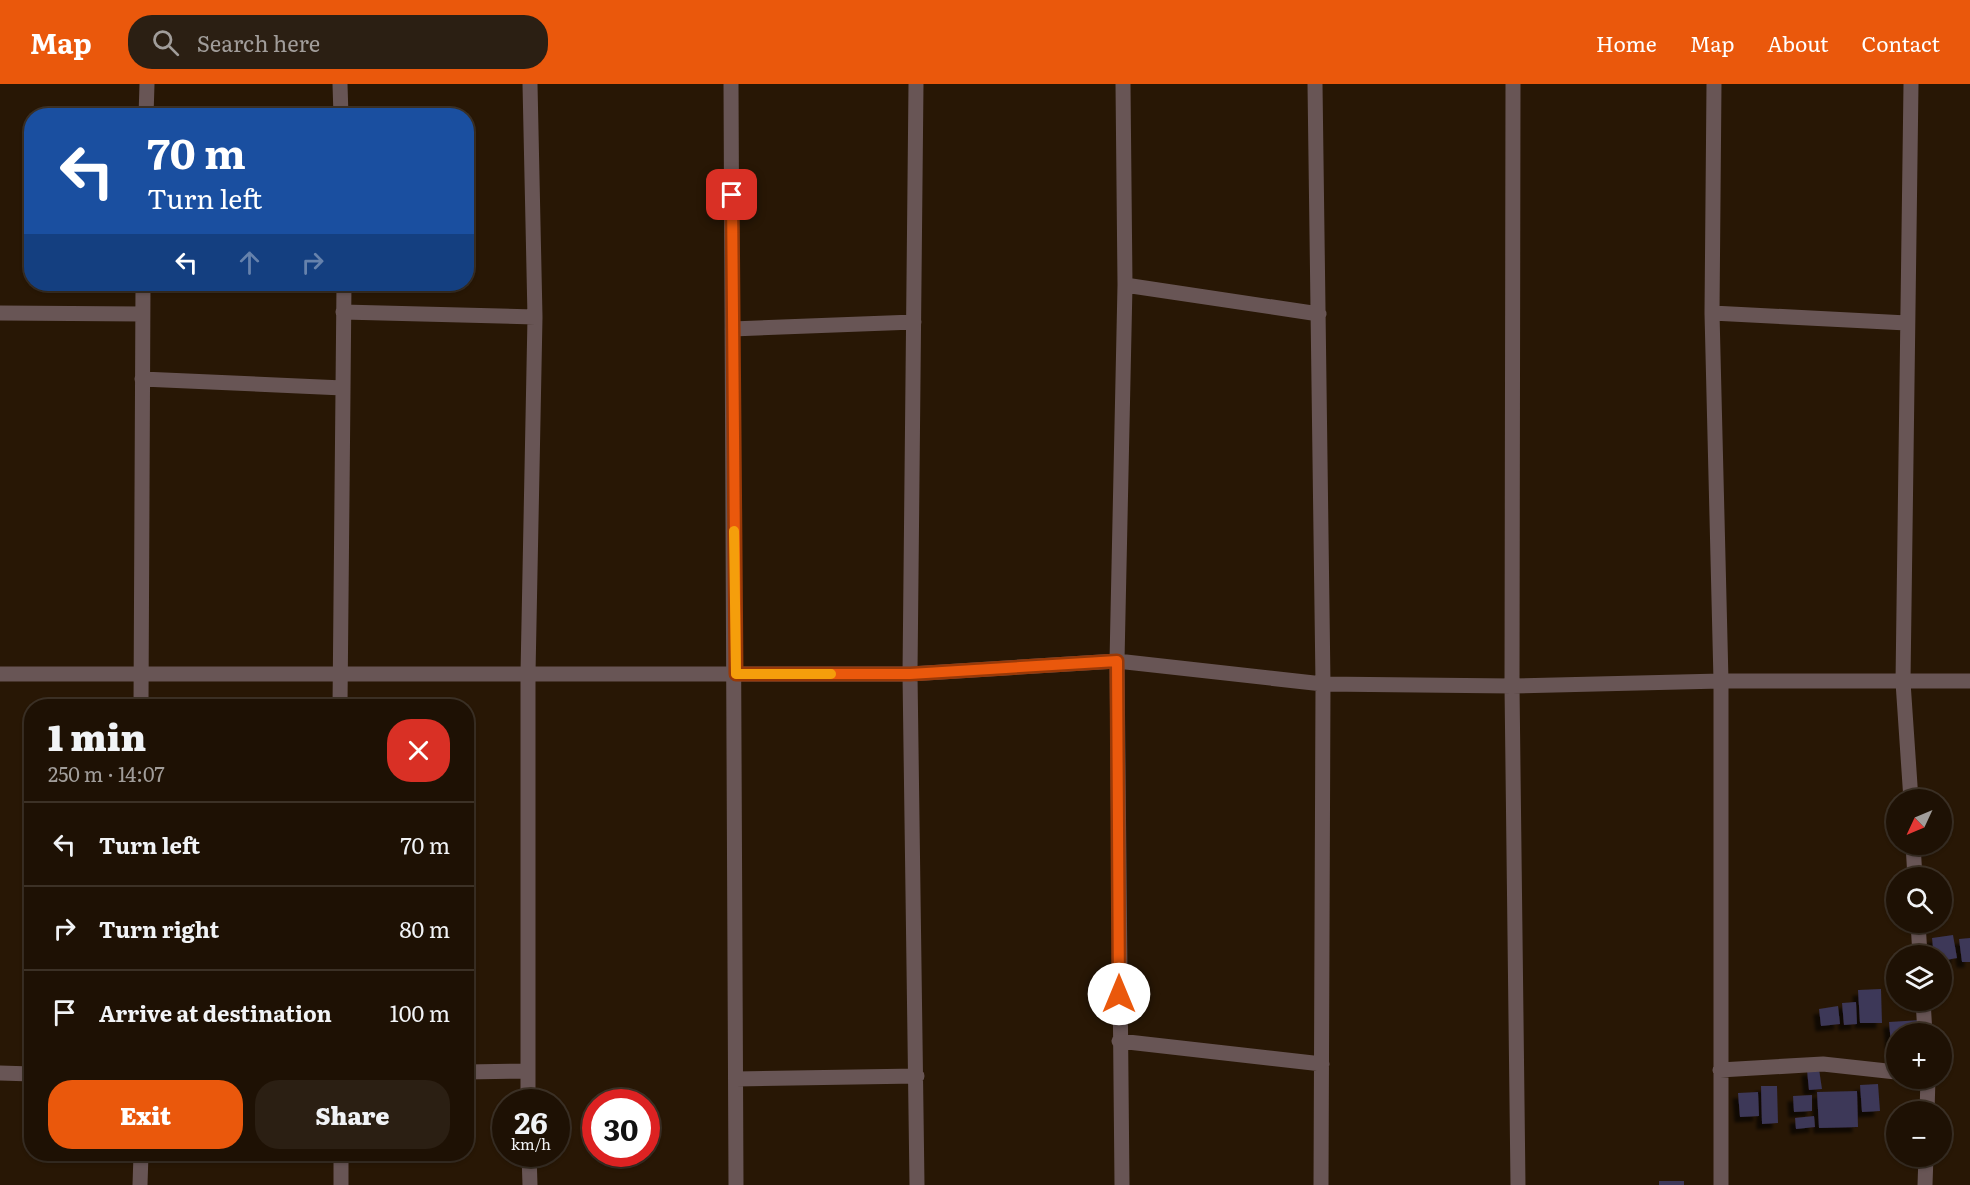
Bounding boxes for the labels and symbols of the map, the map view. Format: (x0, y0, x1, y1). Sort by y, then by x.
pin (706, 169, 757, 220)
north arrow (1886, 789, 1952, 855)
position arrow (1087, 962, 1151, 1026)
speed limit sign: 30 (582, 1089, 660, 1167)

